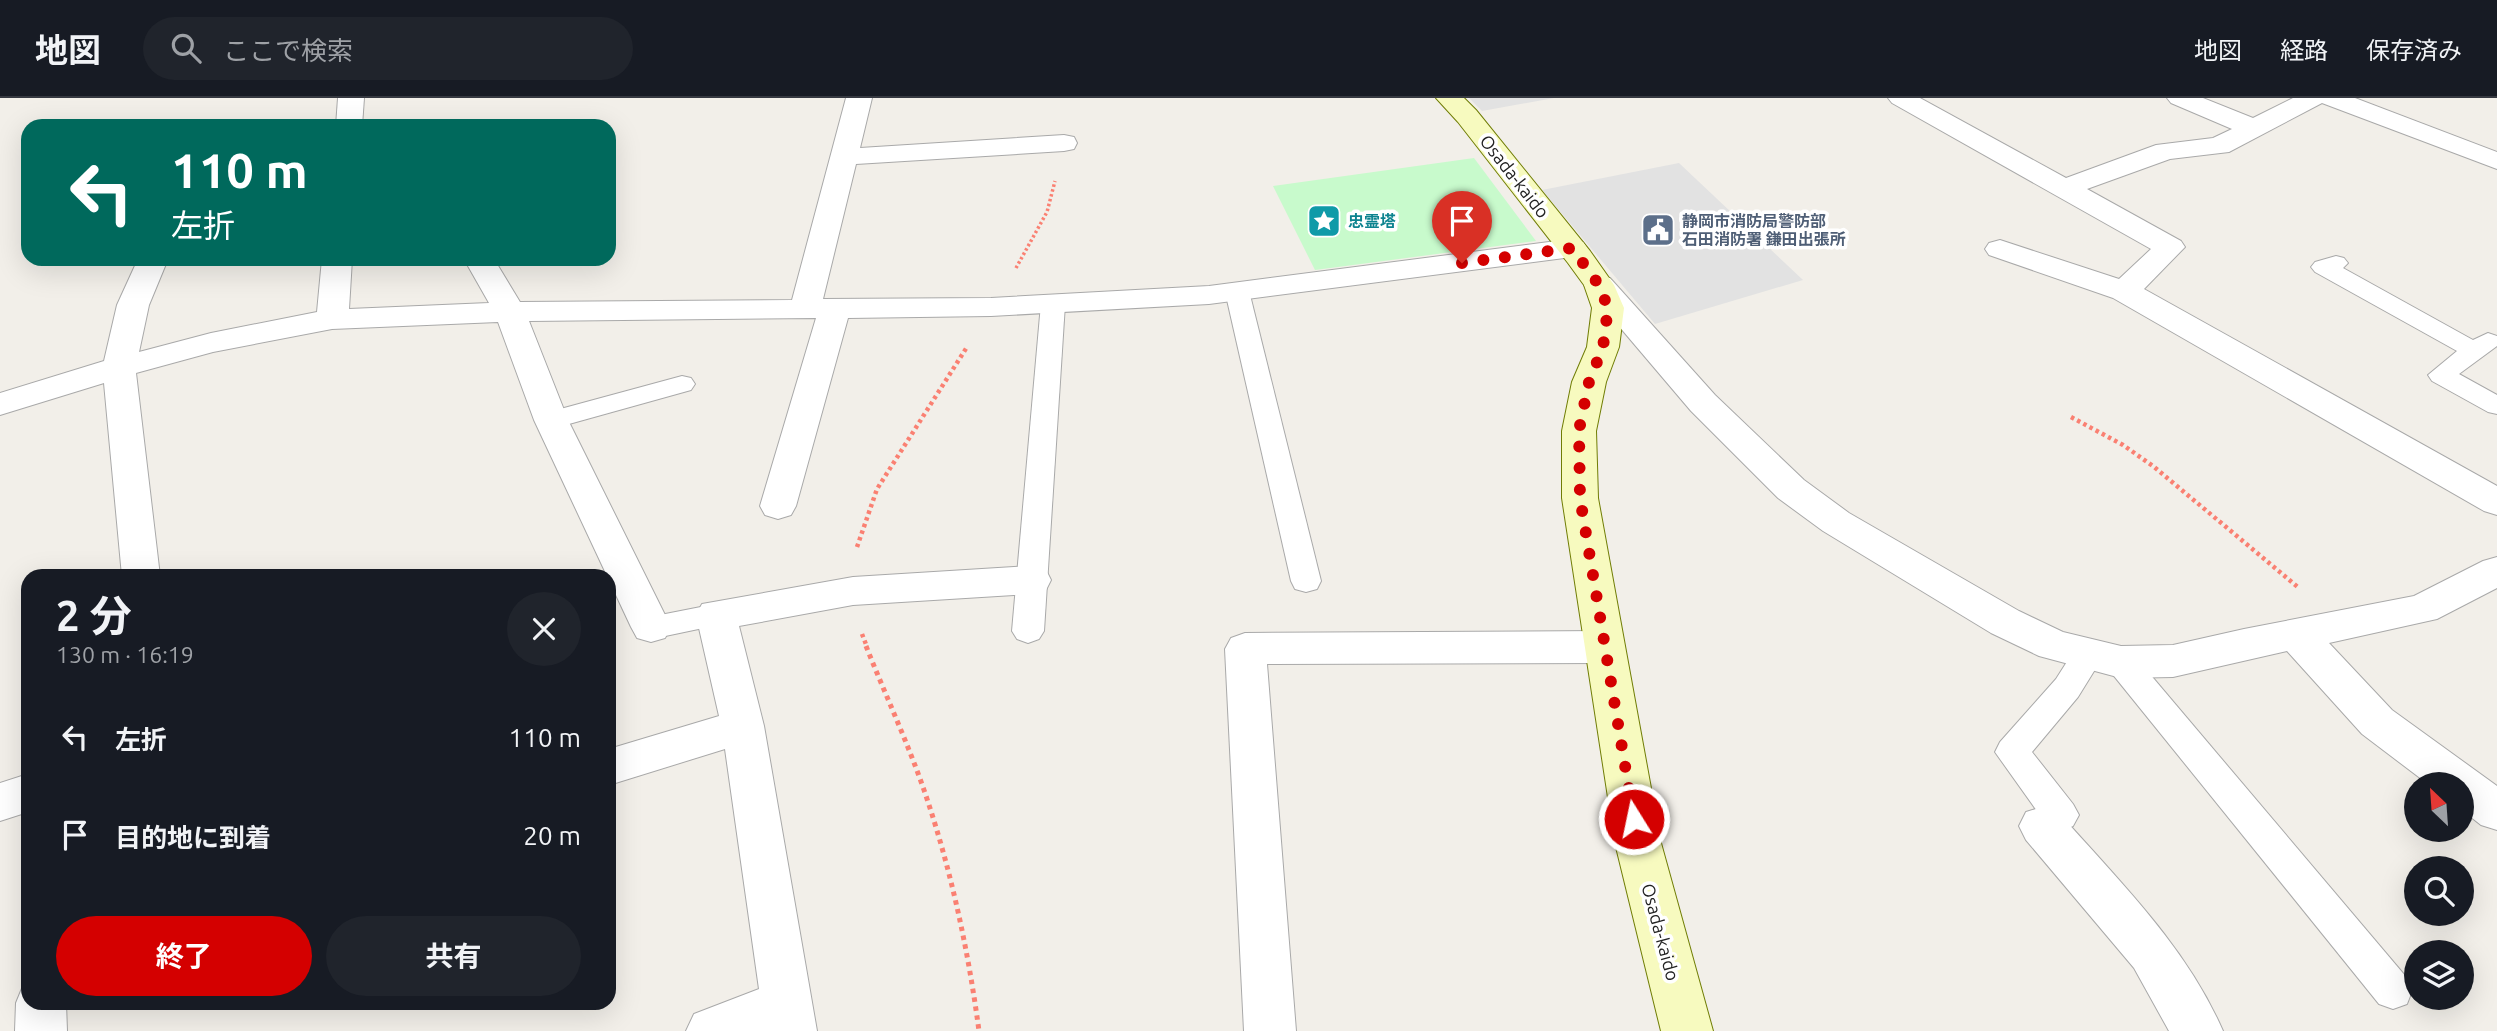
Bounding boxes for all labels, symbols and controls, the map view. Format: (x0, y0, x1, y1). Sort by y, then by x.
search box (143, 17, 633, 80)
icon: search (167, 29, 205, 67)
text: 地図 (35, 31, 101, 68)
text: ここで検索 (223, 36, 353, 65)
text: 地図 (2194, 37, 2242, 64)
text: 経路 (2280, 37, 2328, 64)
text: 保存済み (2366, 37, 2462, 64)
street label: Osada-kaido (1476, 131, 1554, 221)
text: 110 m (171, 142, 308, 197)
icon: left (56, 147, 147, 238)
pin (1432, 191, 1492, 263)
place icon: 忠霊塔 (1305, 202, 1343, 240)
icon: arrive (1443, 202, 1481, 240)
text: 左折 (171, 207, 235, 243)
public building icon: 静岡市消防局警防部 石田消防署 鎌田出張所 (1639, 211, 1677, 249)
place label: 忠霊塔 (1348, 212, 1396, 230)
place label: 静岡市消防局警防部 石田消防署 鎌田出張所 (1682, 212, 1846, 248)
text: 2 分 (56, 592, 132, 639)
button: close (507, 592, 581, 666)
text: 130 m · 16:19 (56, 642, 194, 667)
icon: left (56, 718, 94, 756)
text: 110 m (509, 723, 581, 752)
text: 左折 (115, 725, 167, 754)
north arrow (2404, 772, 2474, 842)
map controls (2404, 772, 2474, 1010)
position arrow (1597, 782, 1671, 856)
icon: arrive (56, 816, 94, 854)
text: 20 m (523, 821, 581, 850)
text: 目的地に到着 (115, 823, 271, 852)
button: search (2404, 856, 2474, 926)
street label: Osada-kaido (1638, 881, 1684, 983)
button: 終了 (56, 916, 312, 996)
button: 共有 (326, 916, 581, 996)
button: layers (2404, 940, 2474, 1010)

